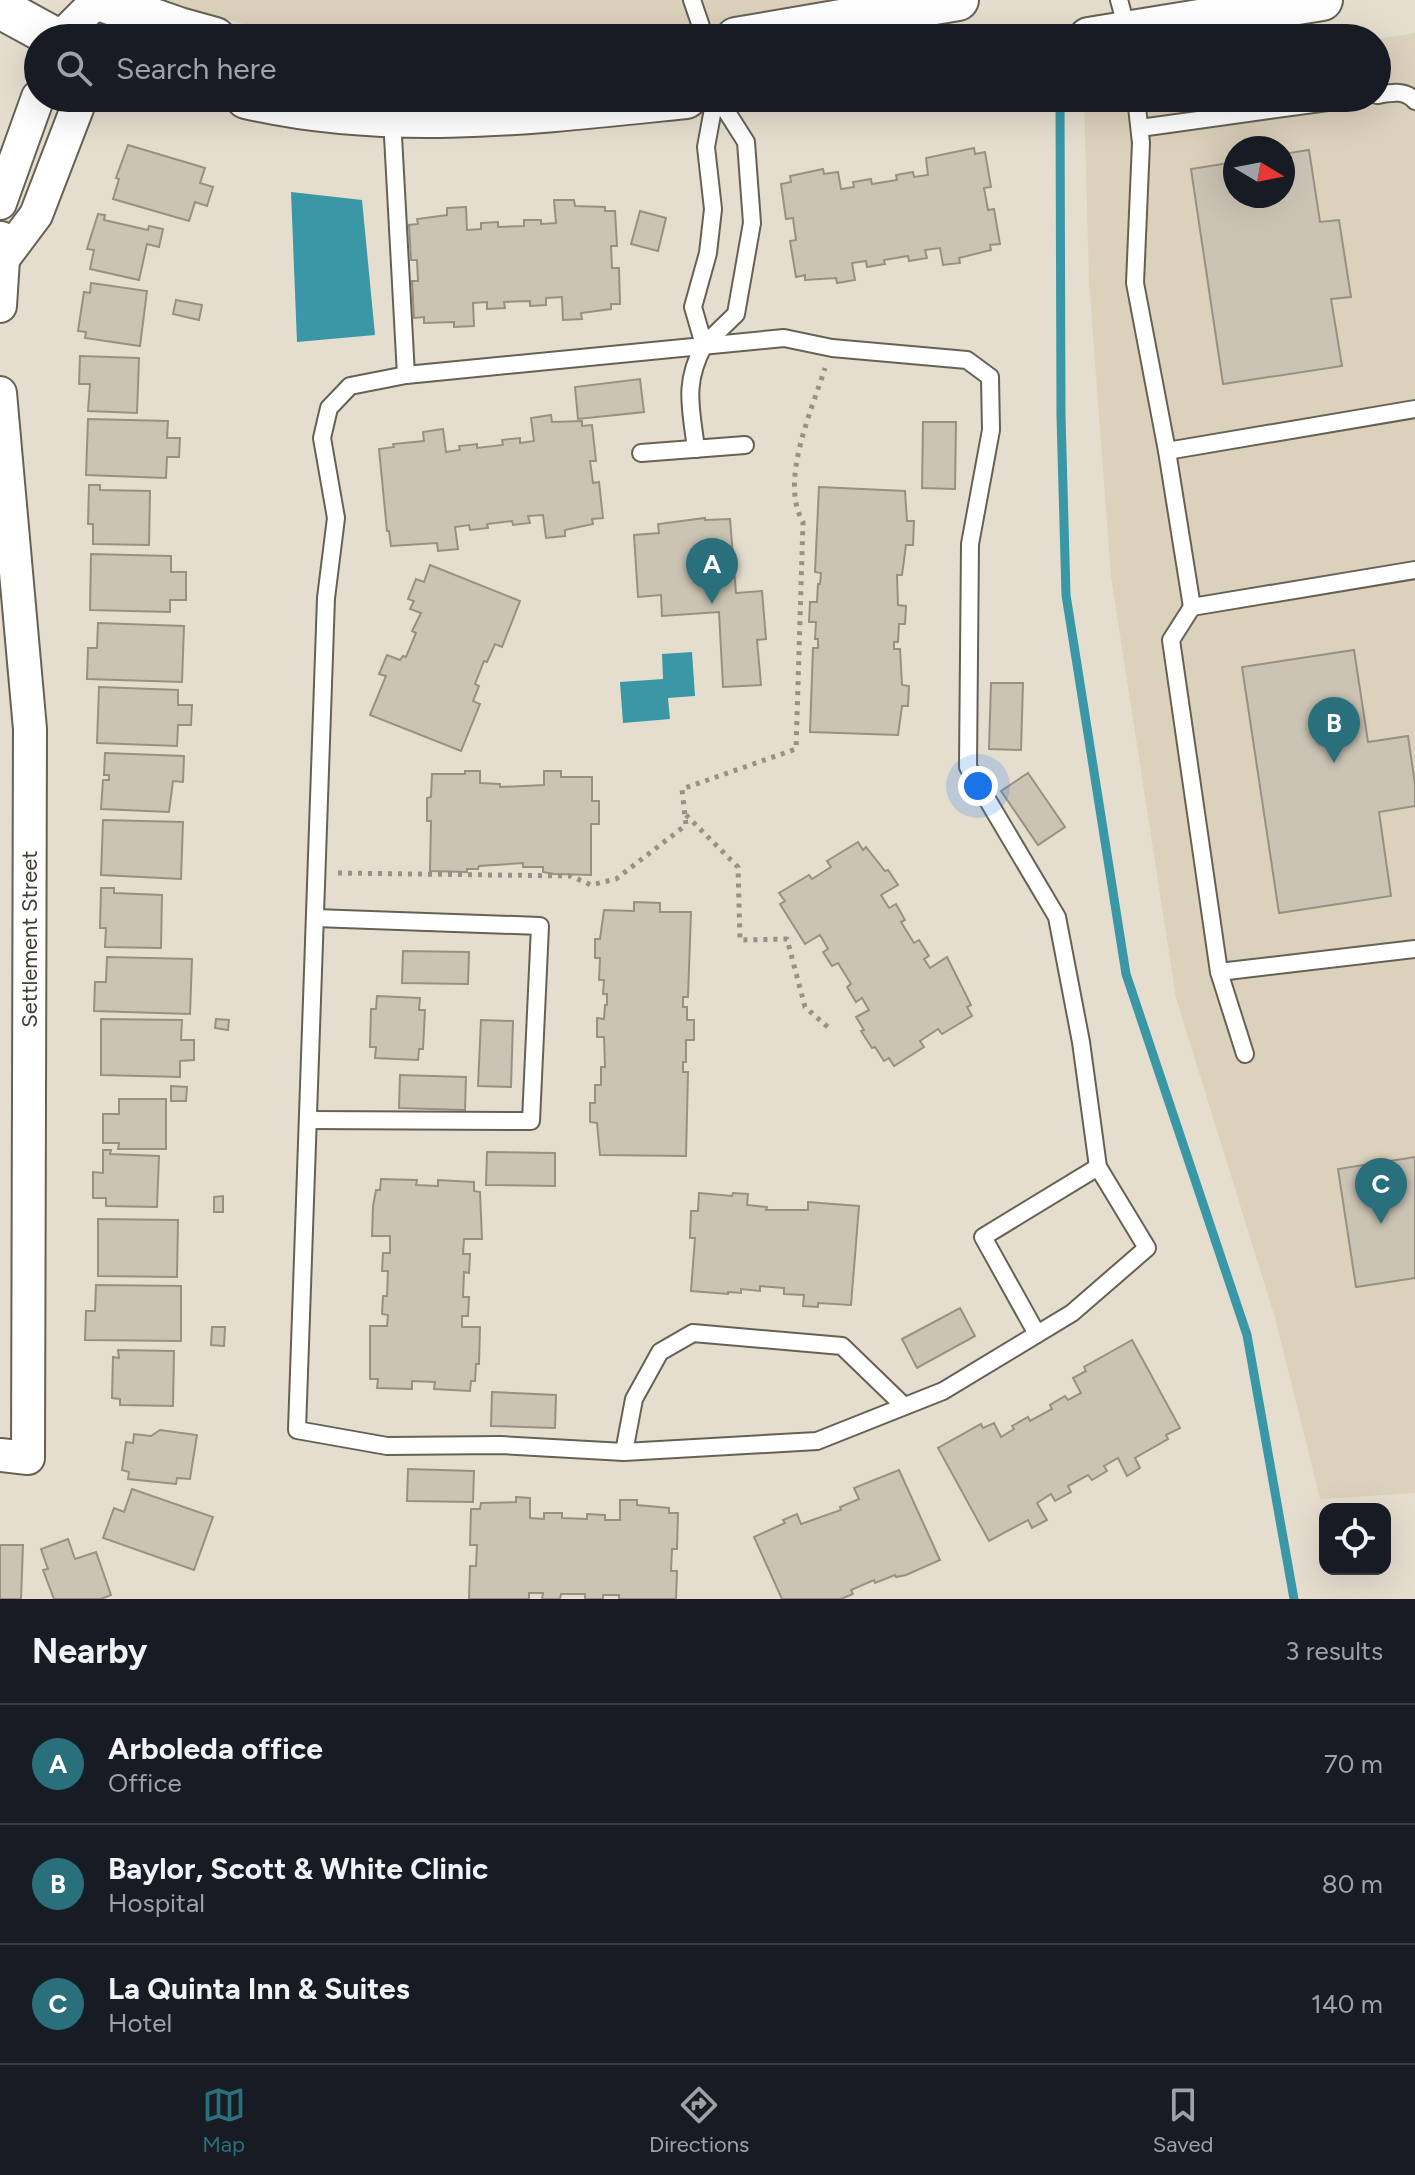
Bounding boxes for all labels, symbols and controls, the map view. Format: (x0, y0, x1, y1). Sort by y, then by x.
search box (24, 24, 1391, 112)
icon: search (52, 46, 96, 90)
text: Search here (116, 50, 276, 87)
north arrow (1223, 136, 1295, 208)
pin: A (686, 538, 738, 604)
pin: B (1308, 697, 1360, 763)
your location (958, 766, 998, 806)
street label: Settlement Street (16, 850, 43, 1028)
pin: C (1355, 1158, 1407, 1224)
map controls (1319, 1503, 1391, 1575)
button: locate (1319, 1503, 1391, 1575)
text: Nearby (32, 1631, 147, 1672)
text: 3 results (1285, 1635, 1383, 1667)
text: Arboleda office (108, 1730, 323, 1767)
text: A (49, 1748, 67, 1780)
text: 70 m (1324, 1748, 1383, 1780)
text: Office (108, 1767, 182, 1799)
text: Baylor, Scott & White Clinic (108, 1850, 488, 1887)
text: B (50, 1868, 66, 1900)
text: 80 m (1322, 1868, 1383, 1900)
text: Hospital (108, 1887, 205, 1919)
text: La Quinta Inn & Suites (108, 1970, 410, 2007)
text: C (49, 1988, 67, 2020)
text: 140 m (1311, 1988, 1383, 2020)
text: Hotel (108, 2007, 172, 2039)
tab: Map (202, 2083, 246, 2158)
tab: Directions (649, 2083, 749, 2158)
tab: Saved (1153, 2083, 1213, 2158)

